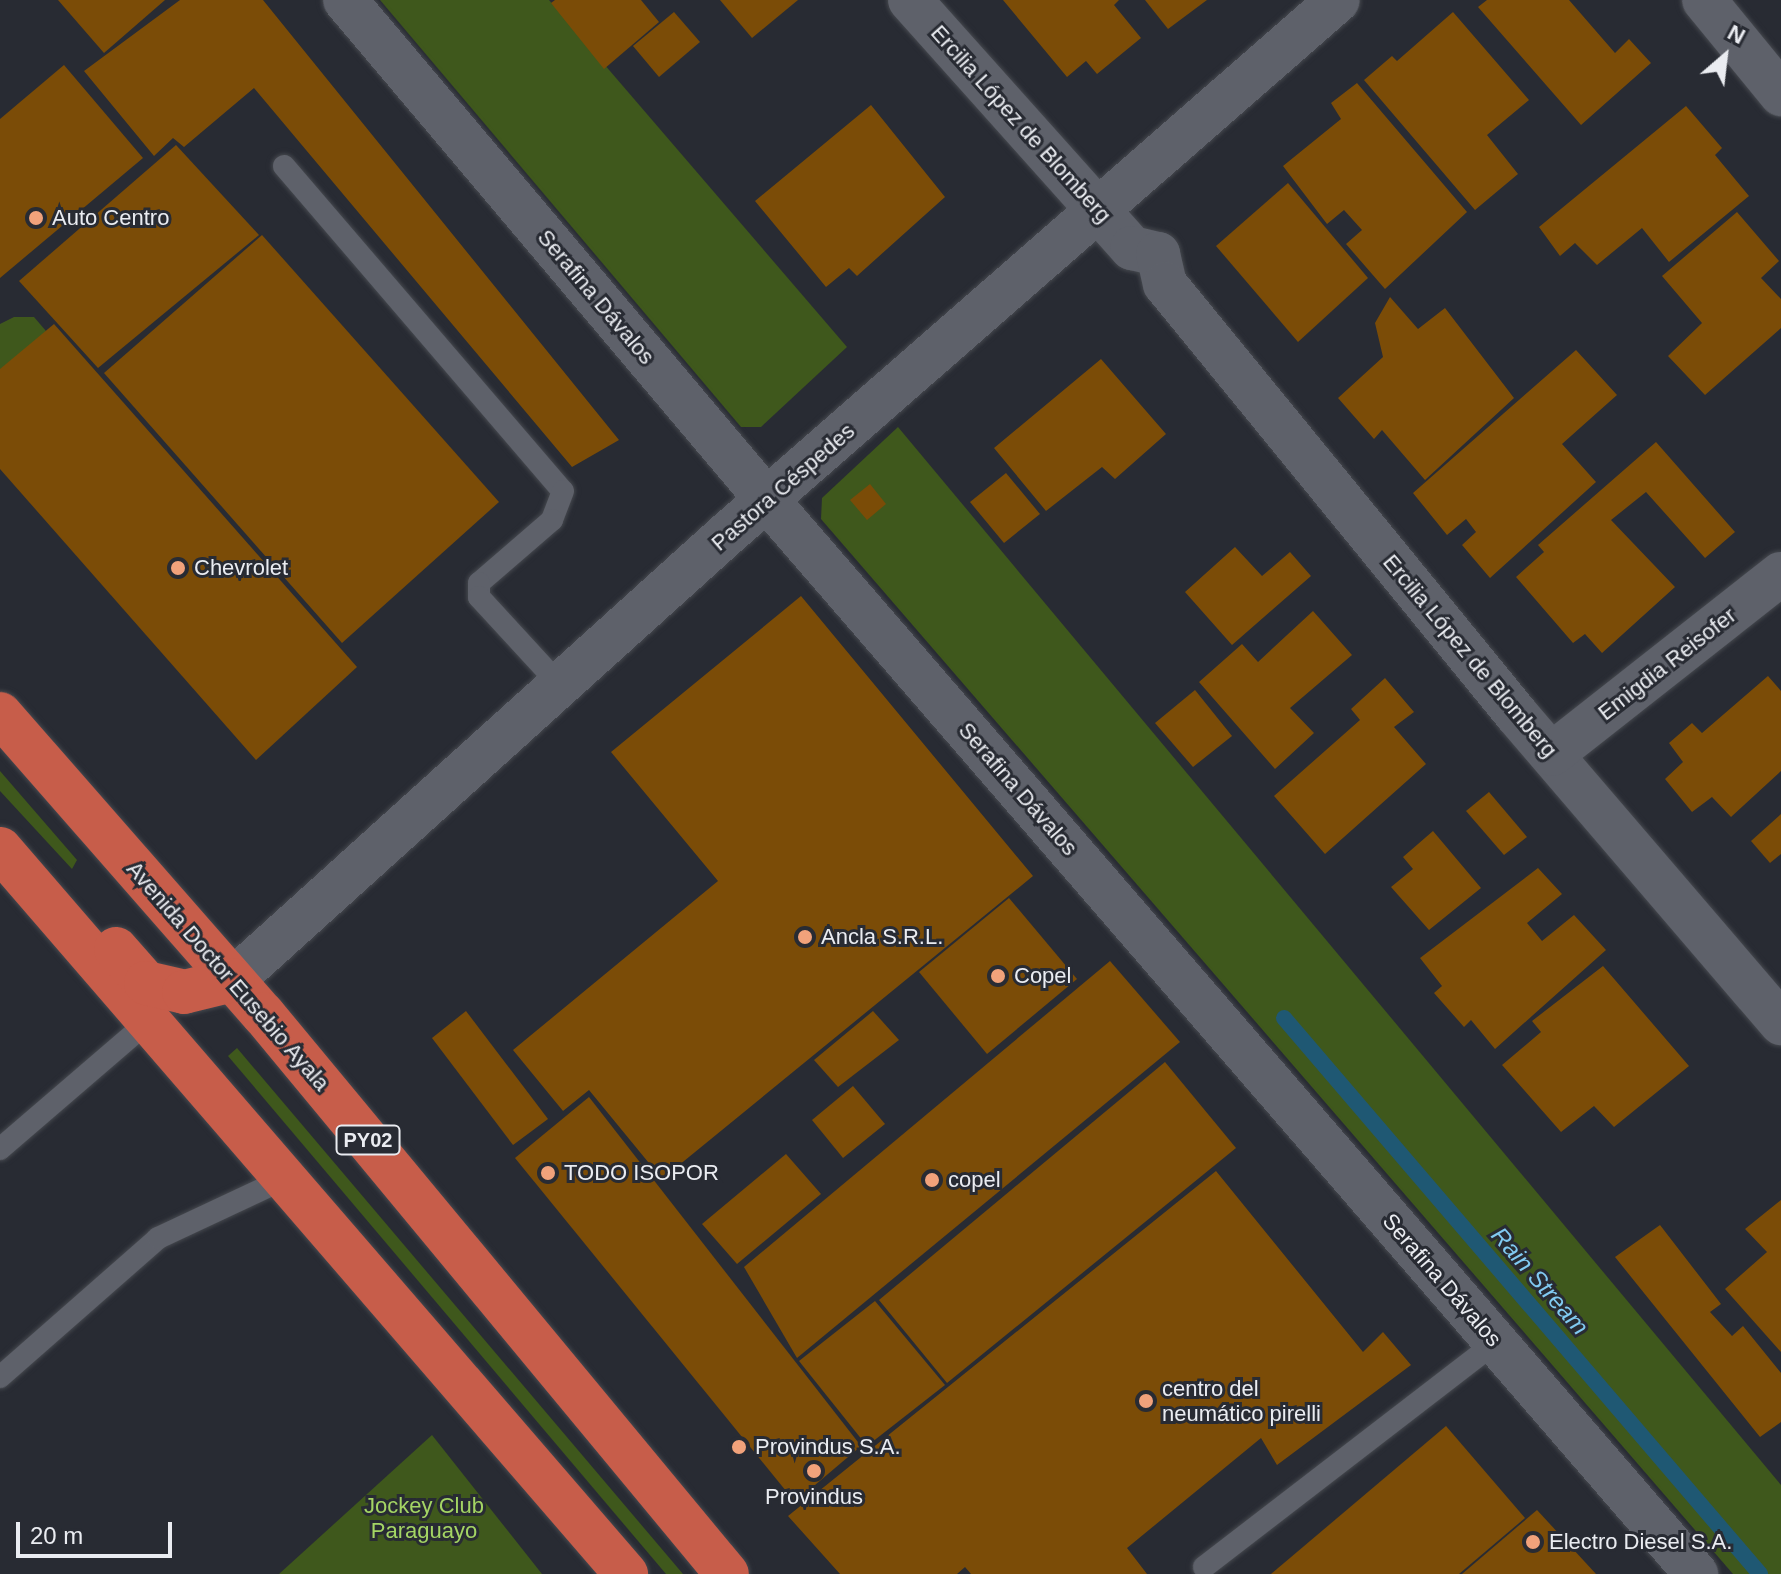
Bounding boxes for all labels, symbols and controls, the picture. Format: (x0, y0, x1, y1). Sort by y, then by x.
north arrow (1685, 16, 1765, 96)
street label: Ercilia López de Blomberg (925, 20, 1117, 228)
text: N (1724, 20, 1749, 49)
place label: Auto Centro (52, 205, 169, 231)
marker: Auto Centro (27, 209, 45, 227)
street label: Serafina Dávalos (532, 224, 660, 370)
street label: Pastora Céspedes (706, 418, 860, 556)
street label: Ercilia López de Blomberg (1377, 549, 1563, 763)
place label: Chevrolet (194, 555, 288, 581)
marker: Chevrolet (169, 559, 187, 577)
street label: Emigdia Reisofer (1593, 602, 1741, 726)
street label: Serafina Dávalos (953, 717, 1083, 861)
street label: Avenida Doctor Eusebio Ayala (121, 856, 335, 1096)
place label: Ancla S.R.L. (821, 924, 943, 950)
marker: Ancla S.R.L. (796, 928, 814, 946)
place label: Copel (1014, 963, 1071, 989)
marker: Copel (989, 967, 1007, 985)
road number: PY02 (334, 1124, 402, 1156)
place label: TODO ISOPOR (564, 1160, 719, 1186)
marker: TODO ISOPOR (539, 1164, 557, 1182)
place label: copel (948, 1167, 1001, 1193)
marker: copel (923, 1171, 941, 1189)
street label: Serafina Dávalos (1377, 1208, 1507, 1352)
water label: Rain Stream (1485, 1221, 1595, 1341)
place label: centro del neumático pirelli (1162, 1375, 1321, 1426)
marker: centro del neumático pirelli (1137, 1392, 1155, 1410)
place label: Provindus S.A. (755, 1434, 901, 1460)
marker: Provindus S.A. (730, 1438, 748, 1456)
marker: Provindus (805, 1462, 823, 1480)
place label: Provindus (765, 1484, 863, 1510)
park label: Jockey Club Paraguayo (364, 1492, 484, 1544)
scale bar (20, 1506, 176, 1556)
text: 20 m (30, 1522, 83, 1549)
place label: Electro Diesel S.A. (1549, 1529, 1732, 1555)
marker: Electro Diesel S.A. (1524, 1533, 1542, 1551)

